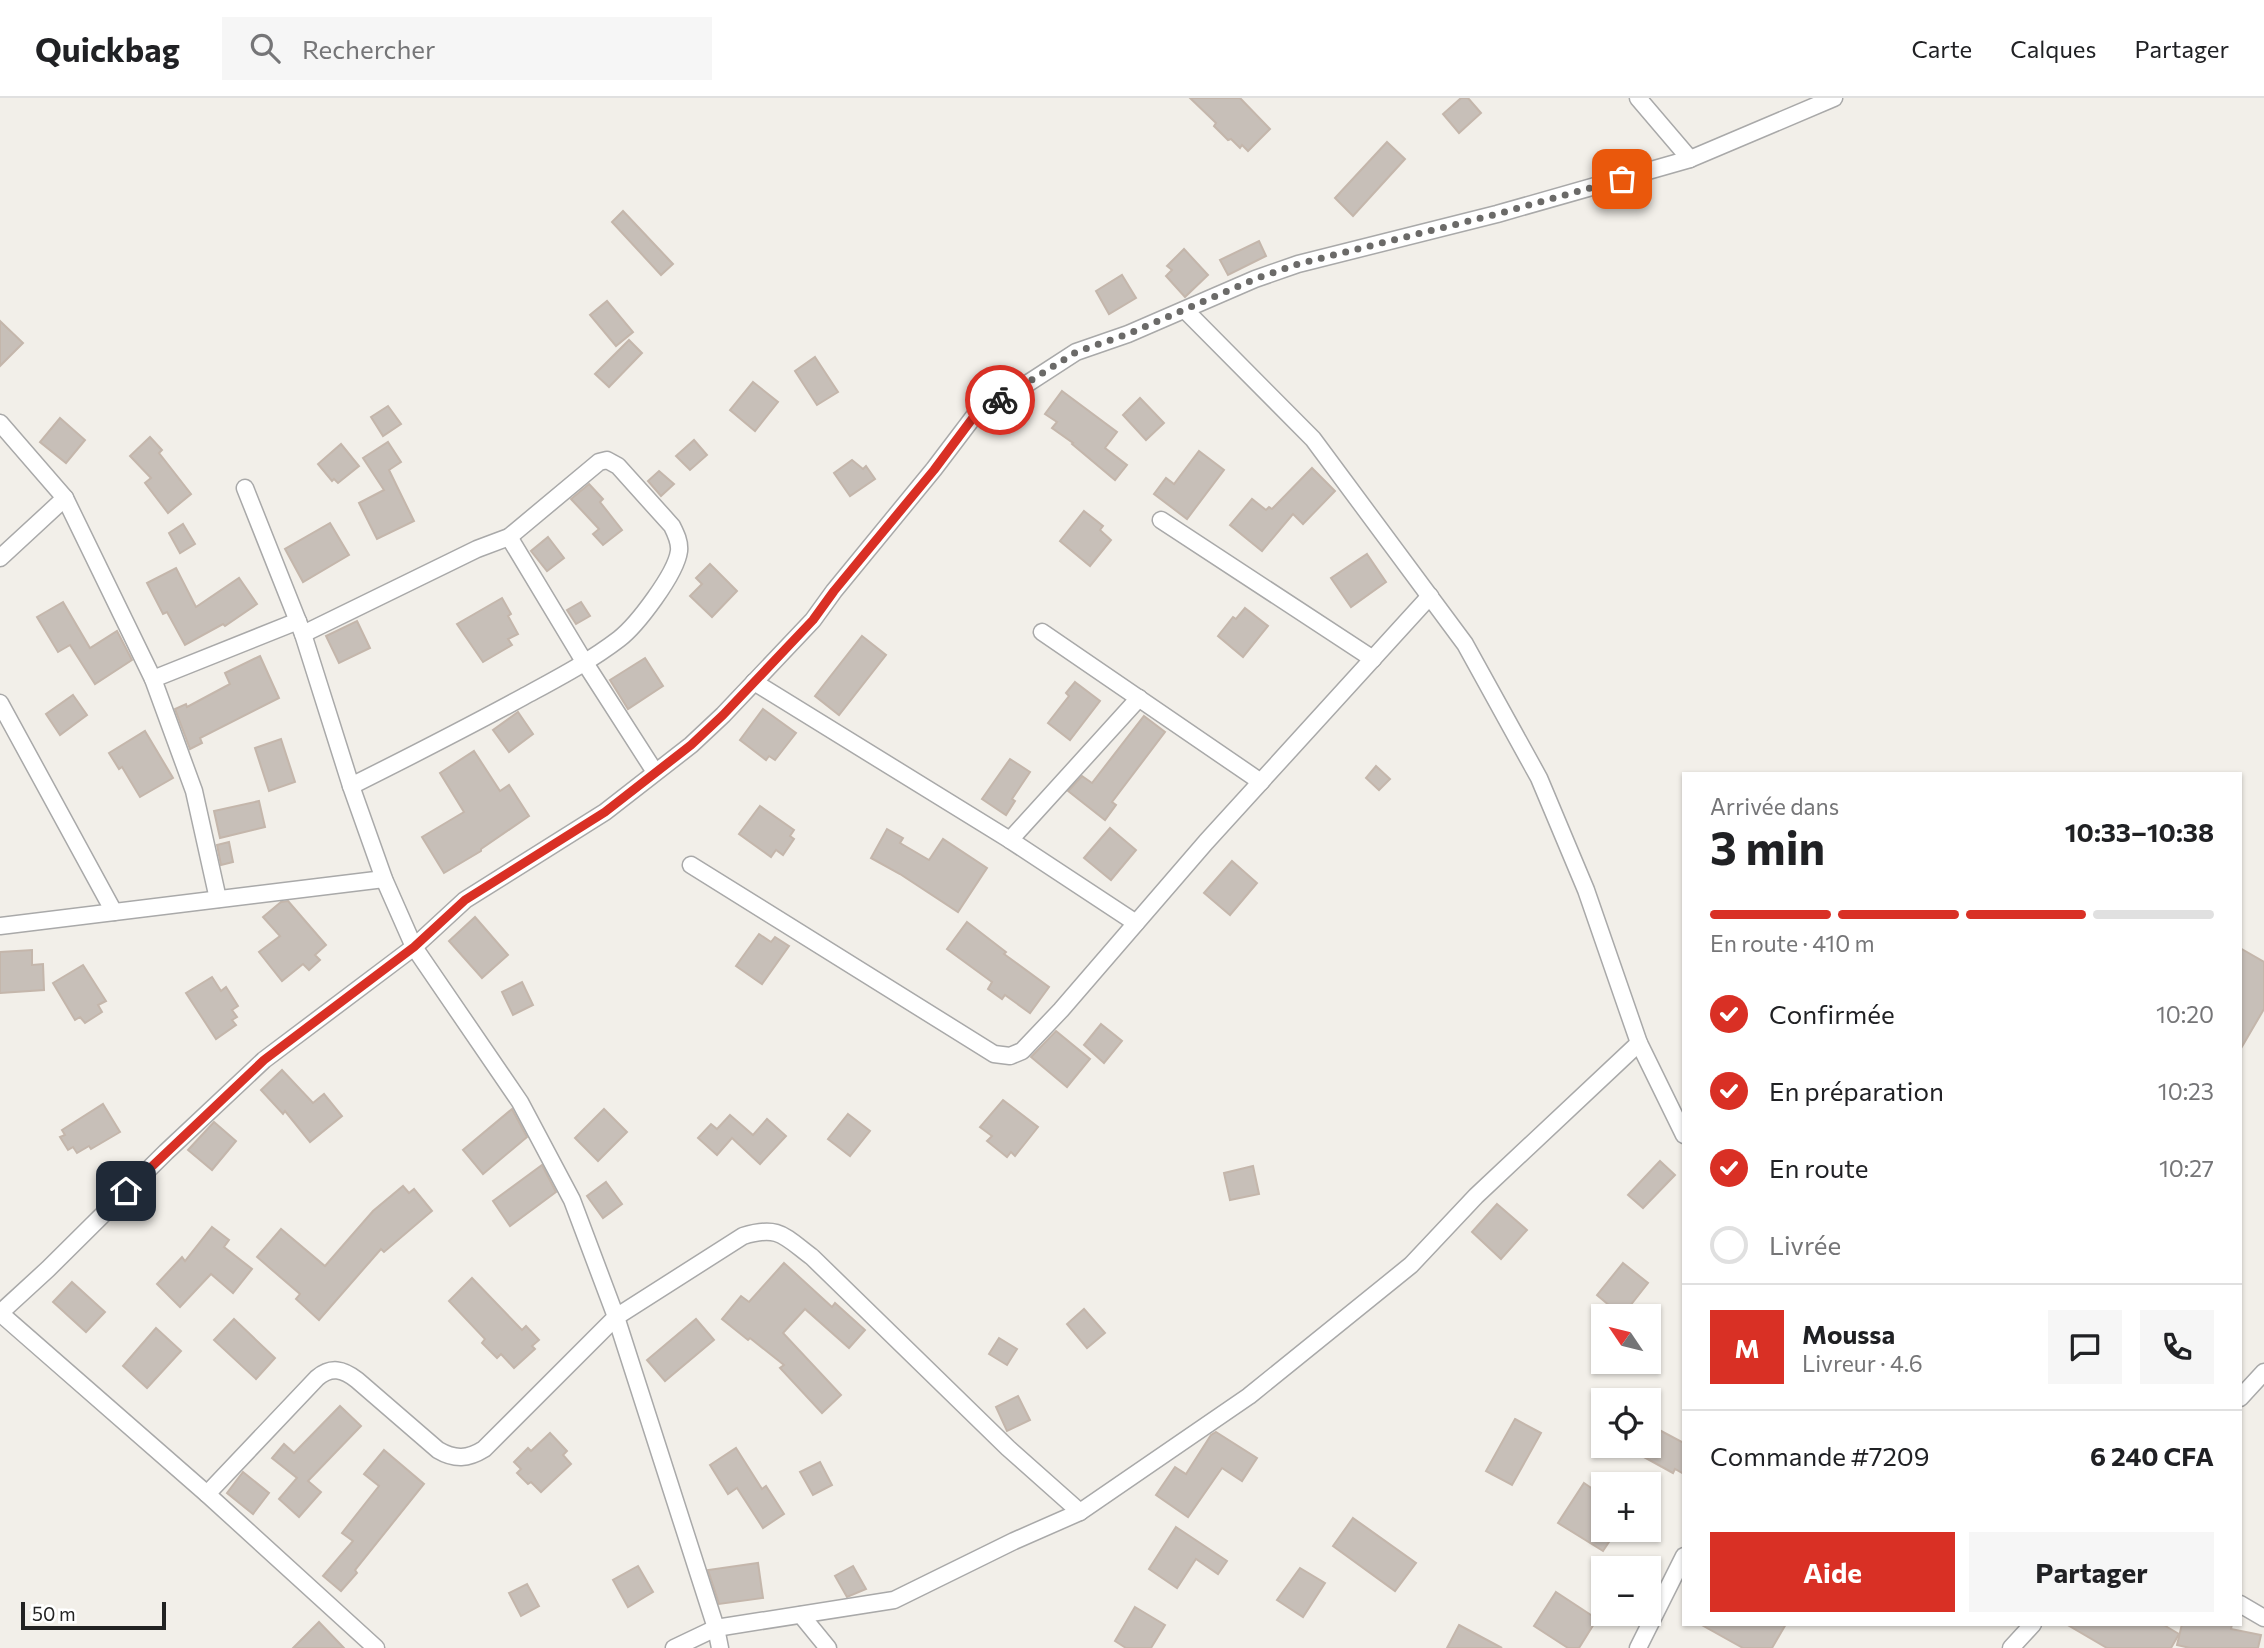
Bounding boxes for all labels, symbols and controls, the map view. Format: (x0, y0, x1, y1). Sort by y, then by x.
search box (222, 17, 712, 80)
text: Quickbag (35, 28, 180, 69)
icon: search (246, 29, 284, 67)
text: Rechercher (302, 33, 435, 64)
text: Carte (1911, 34, 1972, 63)
text: Calques (2010, 34, 2096, 63)
text: Partager (2134, 34, 2229, 63)
pin (1592, 149, 1652, 209)
icon: bag (1603, 160, 1641, 198)
courier (965, 365, 1035, 435)
icon: bike (981, 381, 1019, 419)
text: Arrivée dans (1710, 792, 1839, 820)
text: 10:33–10:38 (2065, 816, 2214, 847)
text: 3 min (1710, 818, 1825, 874)
text: En route · 410 m (1710, 929, 1875, 957)
icon: check (1710, 995, 1748, 1033)
text: Confirmée (1769, 998, 1895, 1029)
text: 10:20 (2156, 1000, 2214, 1028)
icon: check (1710, 1072, 1748, 1110)
text: En préparation (1769, 1075, 1944, 1106)
text: 10:23 (2158, 1077, 2214, 1105)
icon: check (1710, 1149, 1748, 1187)
text: En route (1769, 1152, 1869, 1183)
text: 10:27 (2159, 1154, 2214, 1182)
pin (96, 1161, 156, 1221)
icon: home (107, 1172, 145, 1210)
text: Livrée (1769, 1229, 1841, 1260)
north arrow (1591, 1304, 1661, 1374)
map controls (1591, 1304, 1661, 1626)
button: chat (2048, 1310, 2122, 1384)
button: phone (2140, 1310, 2214, 1384)
text: Moussa (1802, 1318, 1895, 1349)
text: M (1734, 1332, 1760, 1363)
text: Livreur · 4.6 (1802, 1349, 1923, 1377)
button: locate (1591, 1388, 1661, 1458)
text: Commande #7209 (1710, 1440, 1930, 1471)
text: 6 240 CFA (2090, 1440, 2214, 1471)
button: + (1591, 1472, 1661, 1542)
button: Aide (1710, 1532, 1955, 1612)
button: Partager (1969, 1532, 2214, 1612)
button: − (1591, 1556, 1661, 1626)
scale bar (21, 1599, 166, 1631)
text: 50 m (32, 1602, 76, 1625)

